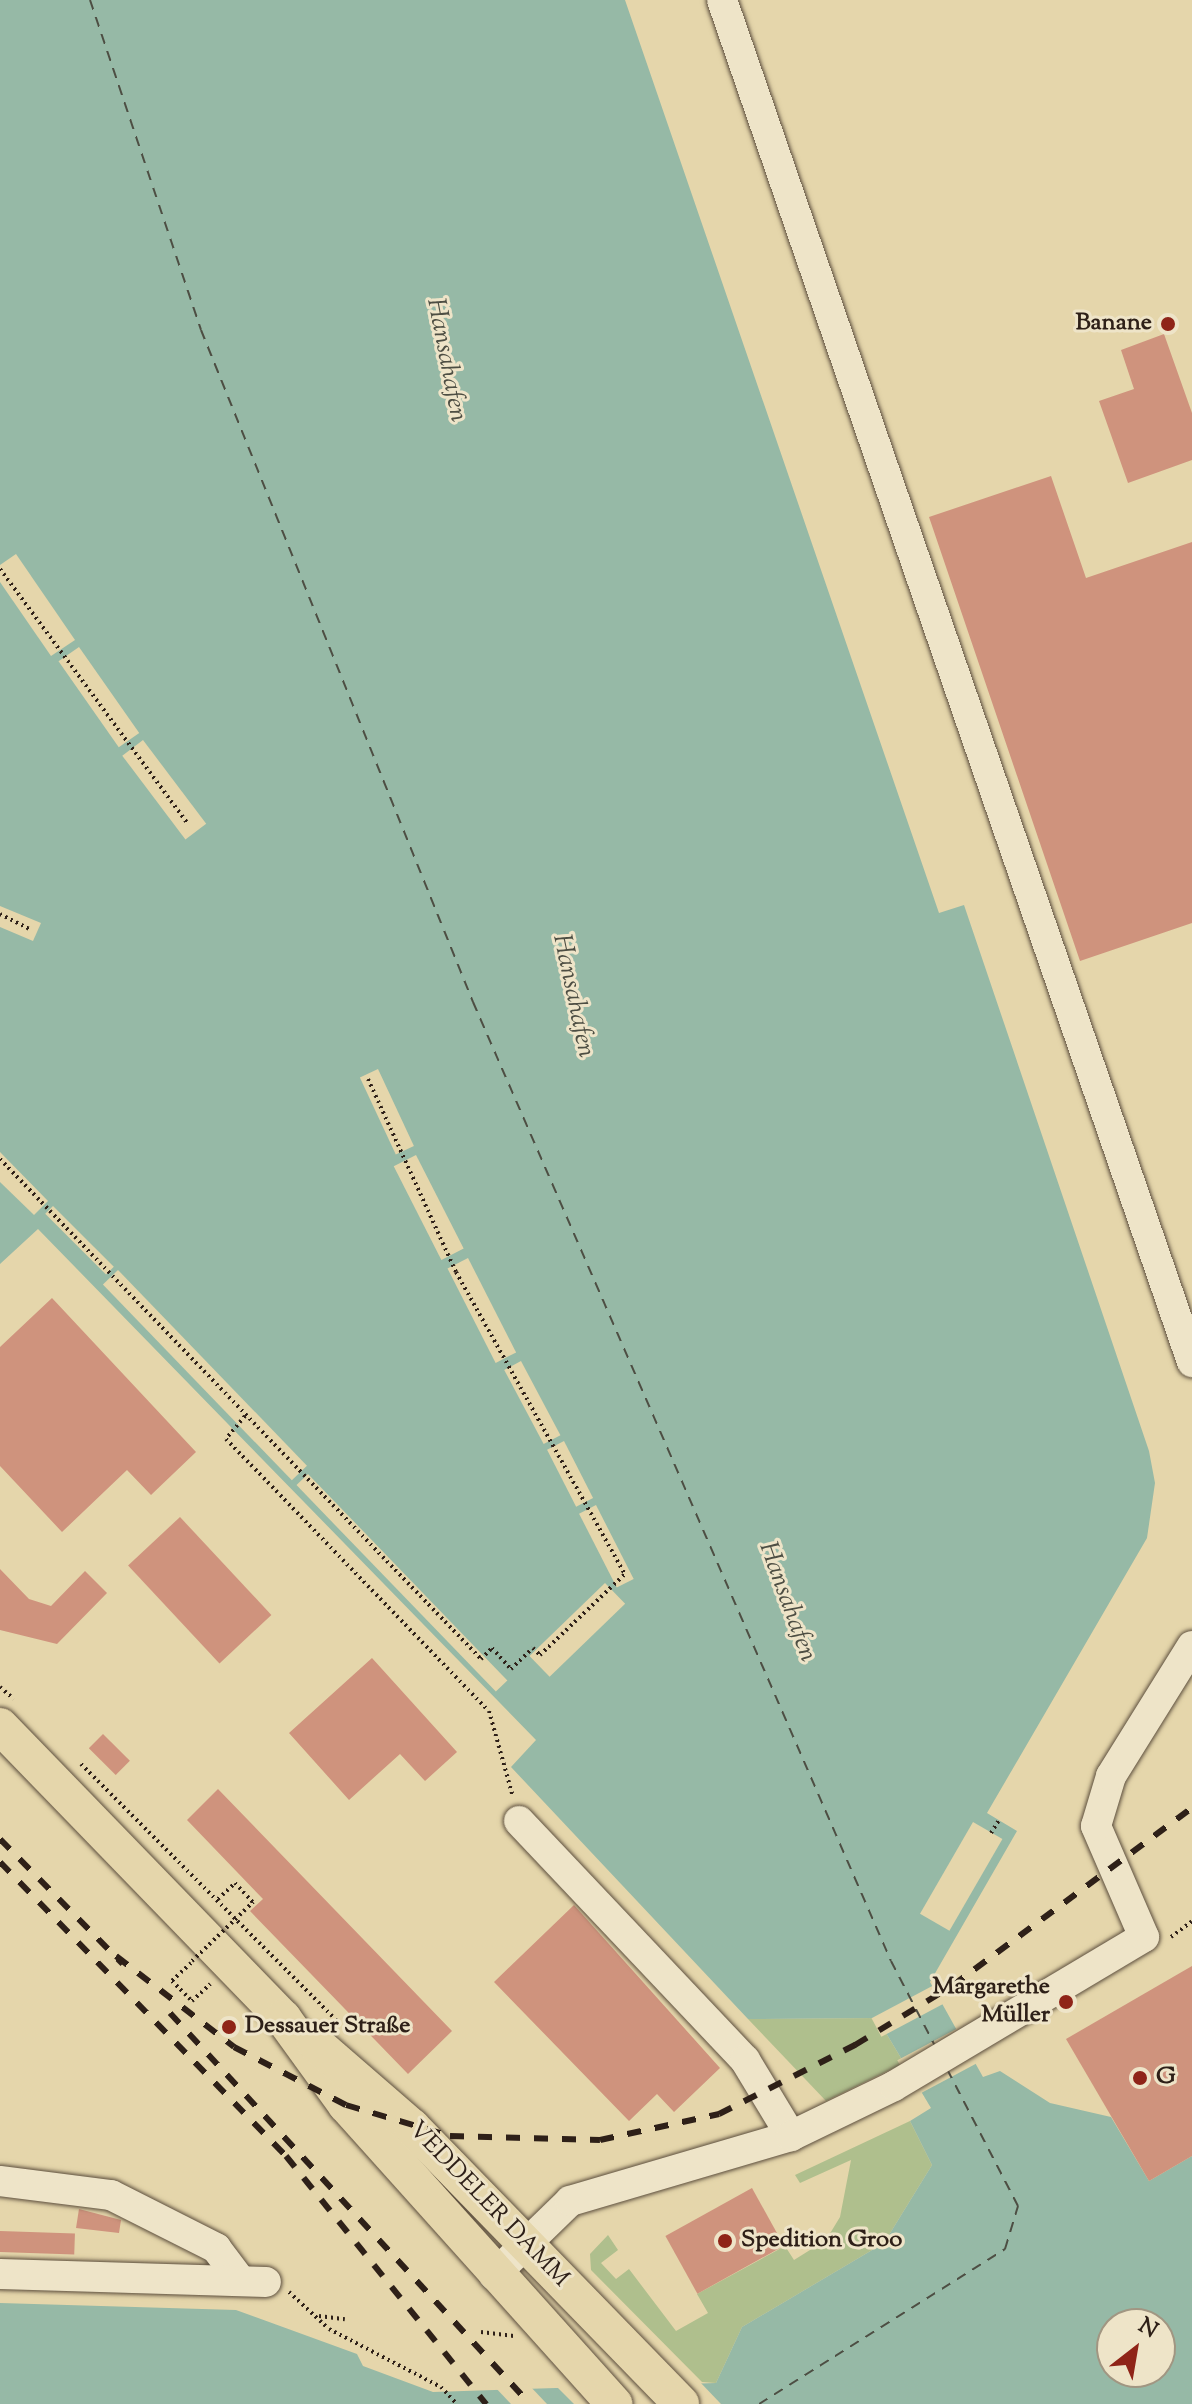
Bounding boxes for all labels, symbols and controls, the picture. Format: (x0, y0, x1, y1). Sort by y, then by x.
water label: Hansahafen (419, 296, 473, 424)
place label: Banane (1075, 310, 1152, 338)
marker: Banane (1159, 315, 1177, 333)
water label: Hansahafen (545, 932, 601, 1060)
water label: Hansahafen (751, 1538, 823, 1666)
place label: Margarethe Müller (932, 1974, 1050, 2030)
marker: Margarethe Müller (1057, 1993, 1075, 2011)
place label: Dessauer Straße (245, 2013, 410, 2041)
marker: Dessauer Straße (220, 2018, 238, 2036)
place label: G (1156, 2064, 1176, 2092)
marker: G (1131, 2069, 1149, 2087)
street label: VEDDELER DAMM (402, 2116, 574, 2294)
place label: Spedition Groo (741, 2227, 902, 2255)
marker: Spedition Groo (716, 2232, 734, 2250)
north arrow (1096, 2308, 1176, 2388)
text: N (1132, 2311, 1163, 2347)

